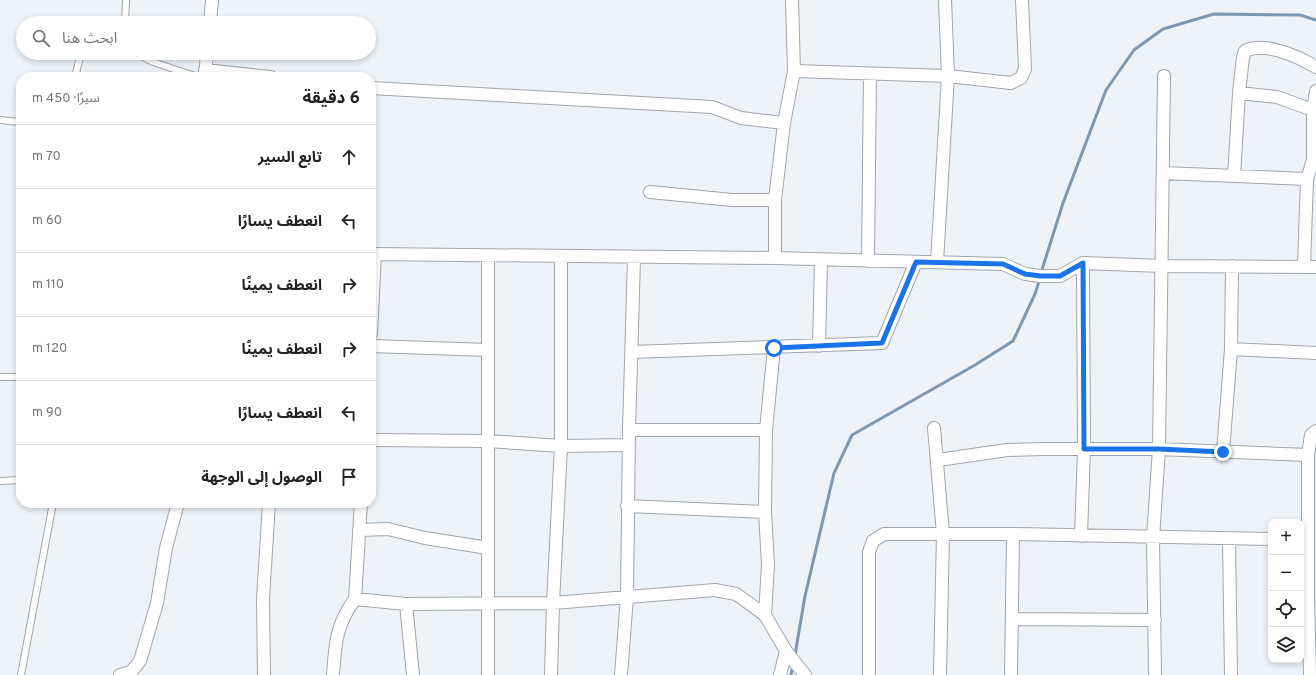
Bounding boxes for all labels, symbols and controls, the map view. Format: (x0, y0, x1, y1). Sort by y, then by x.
search box (16, 16, 376, 60)
icon: search (30, 27, 52, 49)
text: ابحث هنا (62, 30, 117, 49)
text: 6 دقيقة (303, 88, 360, 110)
text: سيرًا · 450 m (32, 91, 100, 107)
icon: ahead (338, 146, 360, 168)
text: 70 m (32, 149, 61, 165)
text: تابع السير (258, 149, 322, 168)
icon: left (338, 210, 360, 232)
text: 60 m (32, 213, 62, 229)
text: انعطف يسارًا (238, 213, 322, 232)
icon: right (338, 274, 360, 296)
text: 110 m (32, 277, 64, 293)
text: انعطف يمينًا (242, 277, 322, 296)
icon: right (338, 338, 360, 360)
route start (765, 339, 783, 357)
text: 120 m (32, 341, 67, 357)
text: انعطف يمينًا (242, 341, 322, 360)
icon: left (338, 402, 360, 424)
text: 90 m (32, 405, 62, 421)
text: انعطف يسارًا (238, 405, 322, 424)
route end (1214, 443, 1232, 461)
icon: arrive (338, 466, 360, 488)
text: الوصول إلى الوجهة (201, 469, 322, 488)
map controls (1268, 519, 1304, 663)
button: + (1268, 519, 1304, 555)
button: − (1268, 555, 1304, 591)
button: locate (1268, 591, 1304, 627)
button: layers (1268, 627, 1304, 663)

